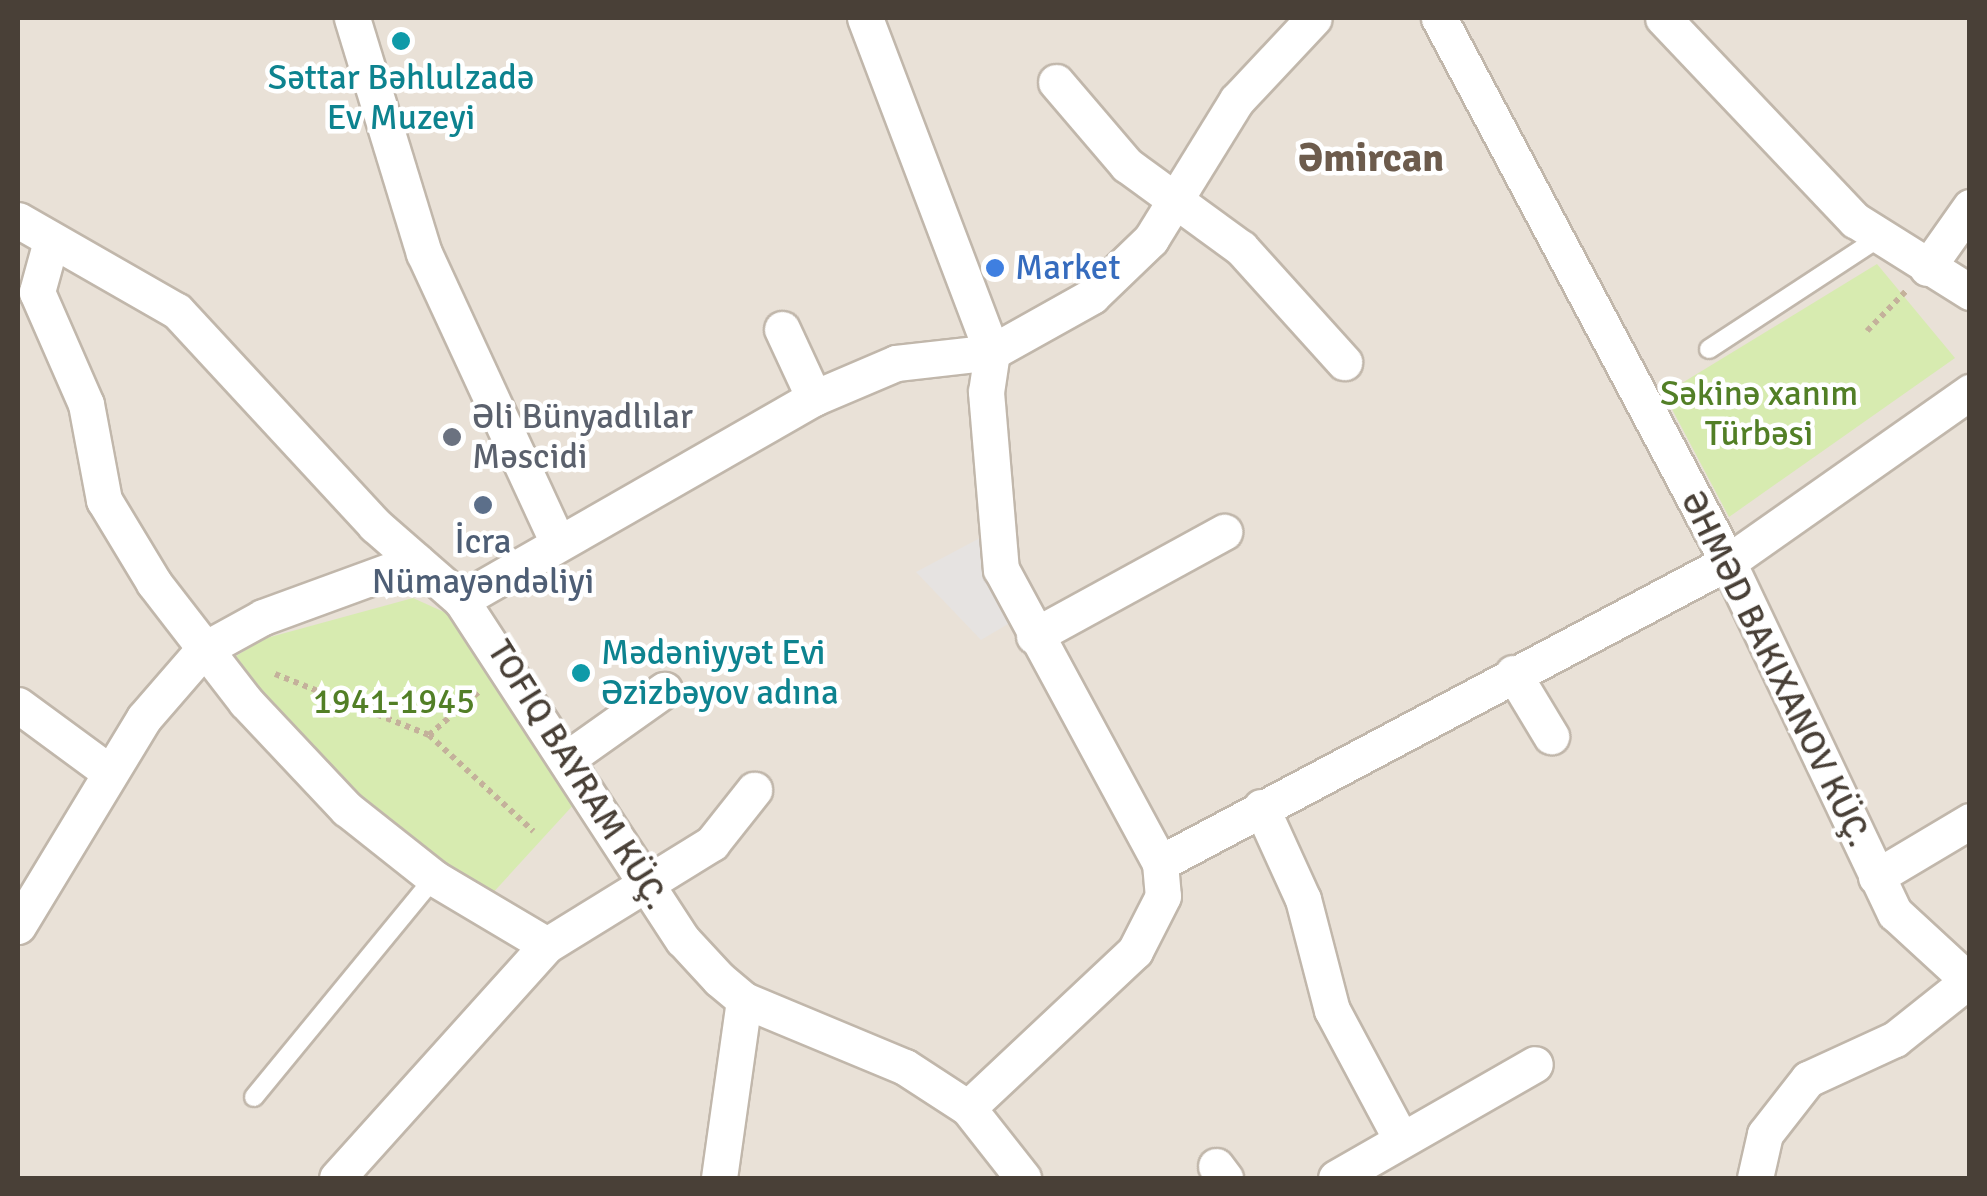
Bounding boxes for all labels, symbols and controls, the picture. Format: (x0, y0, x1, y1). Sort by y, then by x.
marker: Səttar Bəhlulzadə Ev Muzeyi (390, 30, 412, 52)
place label: Səttar Bəhlulzadə Ev Muzeyi (268, 57, 534, 139)
district label: Əmircan (1298, 134, 1444, 182)
place label: Market (1015, 247, 1121, 289)
marker: Market (984, 257, 1006, 279)
park label: Səkinə xanım Türbəsi (1660, 373, 1858, 455)
place label: Əli Bünyadlılar Məscidi (472, 396, 693, 478)
marker: Əli Bünyadlılar Məscidi (441, 426, 463, 448)
street label: ƏHMƏD BAKIXANOV KÜÇ. (1672, 484, 1880, 854)
marker: İcra Nümayəndəliyi (472, 494, 494, 516)
place label: İcra Nümayəndəliyi (372, 521, 594, 603)
place label: Mədəniyyət Evi Əzizbəyov adına (601, 632, 839, 714)
street label: TOFIQ BAYRAM KÜÇ. (478, 633, 678, 917)
marker: Mədəniyyət Evi Əzizbəyov adına (570, 662, 592, 684)
park label: 1941-1945 (313, 681, 475, 723)

